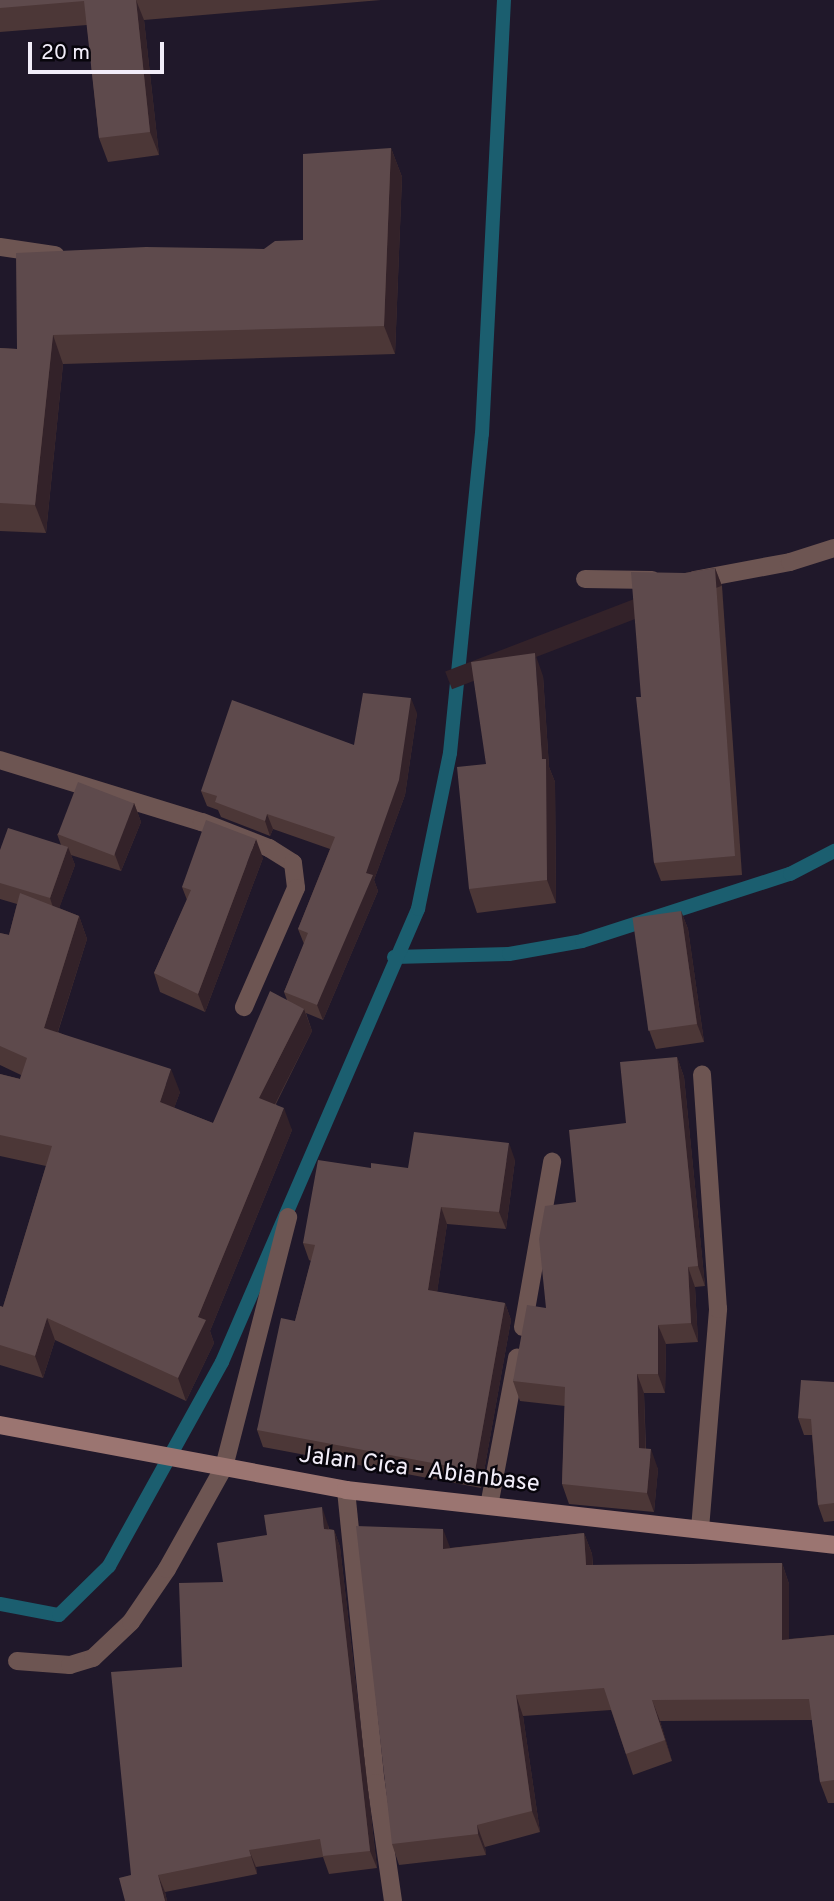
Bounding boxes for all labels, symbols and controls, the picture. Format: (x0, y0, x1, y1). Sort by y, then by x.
scale bar (32, 28, 168, 72)
text: 20 m (41, 40, 90, 67)
street label: Jalan Cica - Abianbase (296, 1442, 542, 1500)

